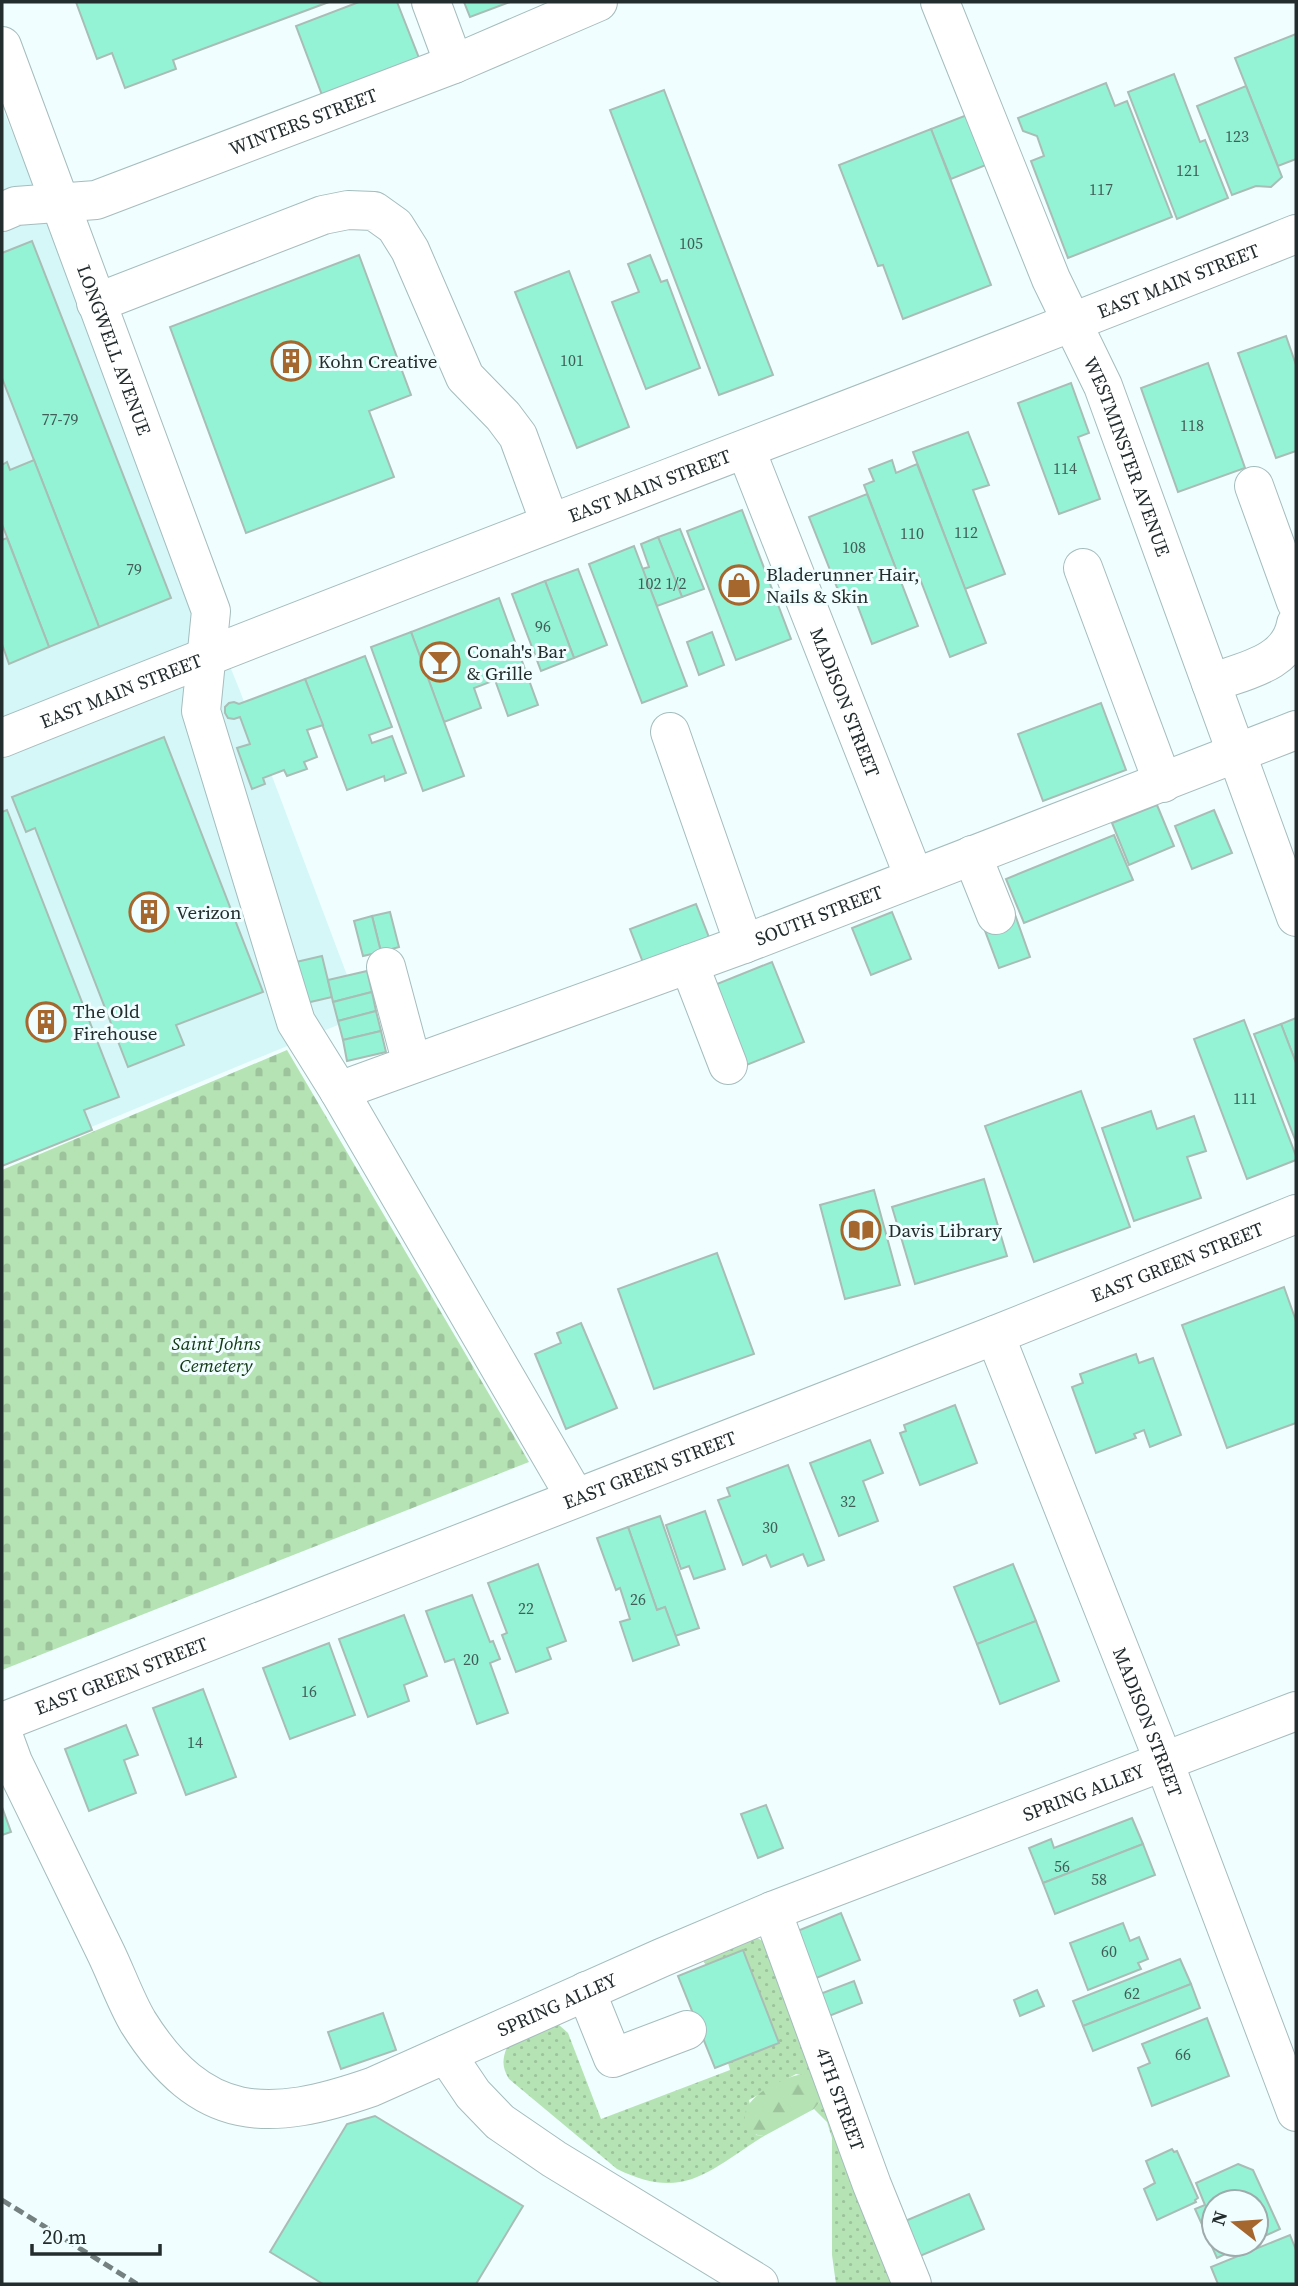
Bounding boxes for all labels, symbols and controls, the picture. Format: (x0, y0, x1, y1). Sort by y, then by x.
street label: WINTERS STREET (225, 81, 381, 161)
house number: 123 (1225, 125, 1249, 147)
house number: 121 (1176, 159, 1200, 181)
house number: 117 (1089, 178, 1113, 200)
house number: 105 (679, 232, 703, 254)
street label: EAST MAIN STREET (1093, 237, 1264, 324)
street label: LONGWELL AVENUE (71, 261, 158, 439)
building icon: Kohn Creative (270, 340, 312, 382)
place label: Kohn Creative (318, 348, 437, 374)
house number: 101 (560, 349, 584, 371)
street label: WESTMINSTER AVENUE (1078, 352, 1177, 560)
house number: 77-79 (42, 408, 79, 430)
house number: 118 (1180, 414, 1204, 436)
street label: EAST MAIN STREET (565, 442, 735, 528)
house number: 114 (1053, 457, 1077, 479)
house number: 112 (954, 521, 978, 543)
house number: 110 (900, 522, 924, 544)
house number: 108 (842, 536, 866, 558)
house number: 79 (126, 558, 142, 580)
place label: Bladerunner Hair, Nails & Skin (766, 561, 920, 609)
shop icon: Bladerunner Hair, Nails & Skin (718, 564, 760, 606)
house number: 102 1/2 (637, 572, 687, 594)
house number: 96 (535, 615, 551, 637)
street label: MADISON STREET (804, 624, 887, 781)
place label: Conah's Bar & Grille (467, 638, 566, 686)
bar icon: Conah's Bar & Grille (419, 641, 461, 683)
street label: EAST MAIN STREET (36, 647, 206, 734)
street label: SOUTH STREET (751, 878, 887, 952)
building icon: Verizon (128, 891, 170, 933)
place label: Verizon (176, 899, 241, 925)
place label: The Old Firehouse (73, 998, 157, 1046)
building icon: The Old Firehouse (25, 1001, 67, 1043)
house number: 111 (1233, 1087, 1257, 1109)
library icon: Davis Library (840, 1209, 882, 1251)
street label: EAST GREEN STREET (1087, 1215, 1268, 1308)
place label: Davis Library (888, 1217, 1002, 1243)
park label: Saint Johns Cemetery (171, 1330, 261, 1378)
street label: EAST GREEN STREET (559, 1424, 740, 1515)
house number: 32 (840, 1490, 856, 1512)
house number: 30 (762, 1516, 778, 1538)
house number: 26 (630, 1588, 646, 1610)
house number: 22 (518, 1597, 534, 1619)
street label: EAST GREEN STREET (31, 1630, 212, 1721)
street label: MADISON STREET (1107, 1643, 1189, 1801)
house number: 20 (463, 1648, 479, 1670)
house number: 16 (301, 1680, 317, 1702)
house number: 14 (187, 1731, 203, 1753)
street label: SPRING ALLEY (1019, 1757, 1148, 1827)
house number: 56 (1054, 1855, 1070, 1877)
house number: 58 (1091, 1868, 1107, 1890)
house number: 60 (1101, 1940, 1117, 1962)
street label: SPRING ALLEY (493, 1966, 621, 2043)
house number: 62 (1124, 1982, 1140, 2004)
house number: 66 (1175, 2043, 1191, 2065)
street label: 4TH STREET (810, 2044, 872, 2155)
north arrow (1200, 2188, 1270, 2258)
text: N (1204, 2207, 1233, 2228)
scale bar (32, 2212, 159, 2256)
text: 20 m (42, 2222, 87, 2251)

